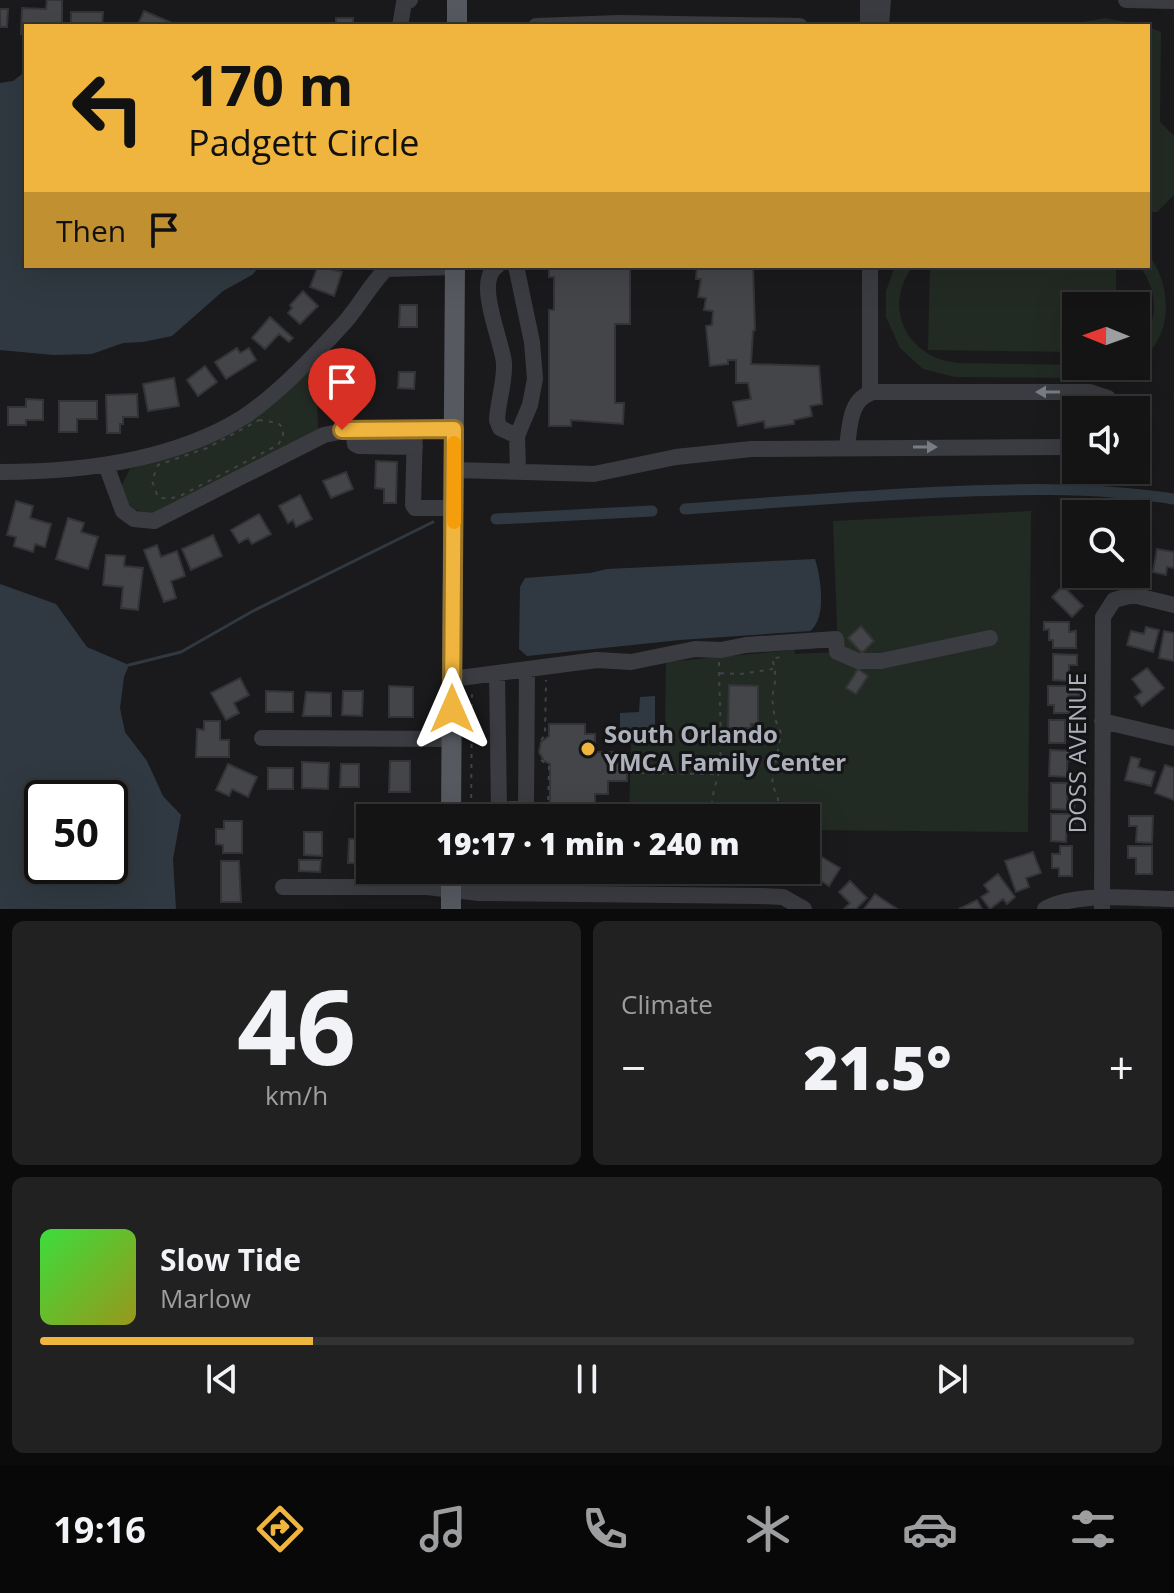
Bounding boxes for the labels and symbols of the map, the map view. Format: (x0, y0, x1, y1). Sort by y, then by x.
north arrow (1062, 292, 1150, 380)
pin (308, 348, 376, 430)
one-way arrow (1035, 386, 1060, 398)
one-way arrow (913, 441, 938, 453)
position arrow (410, 667, 494, 751)
street label: DOSS AVENUE (1060, 673, 1093, 833)
place label: South Orlando YMCA Family Center (604, 717, 846, 778)
marker: South Orlando YMCA Family Center (579, 740, 597, 758)
speed limit sign: 50 (24, 780, 128, 884)

